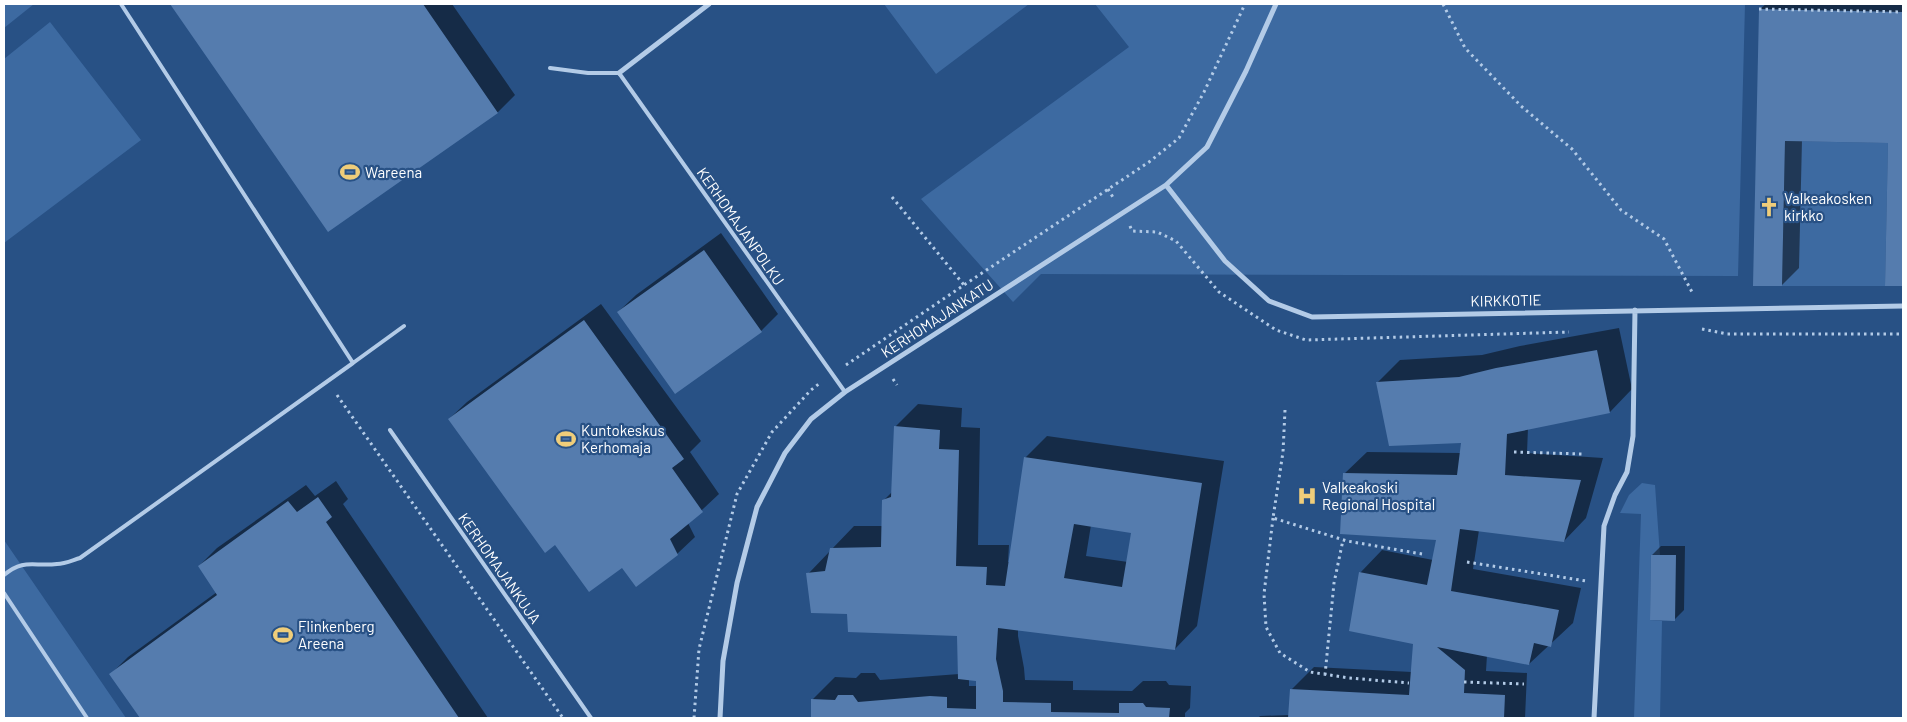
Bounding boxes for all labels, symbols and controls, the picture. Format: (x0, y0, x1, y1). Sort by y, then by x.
sports icon: Wareena (339, 161, 361, 183)
place label: Wareena (365, 163, 422, 181)
street label: KERHOMAJANPOLKU (694, 164, 788, 288)
place label: Valkeakosken kirkko (1784, 189, 1872, 224)
church icon: Valkeakosken kirkko (1758, 196, 1780, 218)
street label: KERHOMAJANKATU (877, 275, 997, 361)
street label: KIRKKOTIE (1470, 290, 1542, 310)
place label: Kuntokeskus Kerhomaja (581, 421, 665, 456)
sports icon: Kuntokeskus Kerhomaja (555, 428, 577, 450)
place label: Valkeakoski Regional Hospital (1322, 478, 1435, 513)
hospital icon: Valkeakoski Regional Hospital (1296, 485, 1318, 507)
street label: KERHOMAJANKUJA (455, 509, 545, 627)
place label: Flinkenberg Areena (298, 617, 375, 652)
sports icon: Flinkenberg Areena (272, 624, 294, 646)

